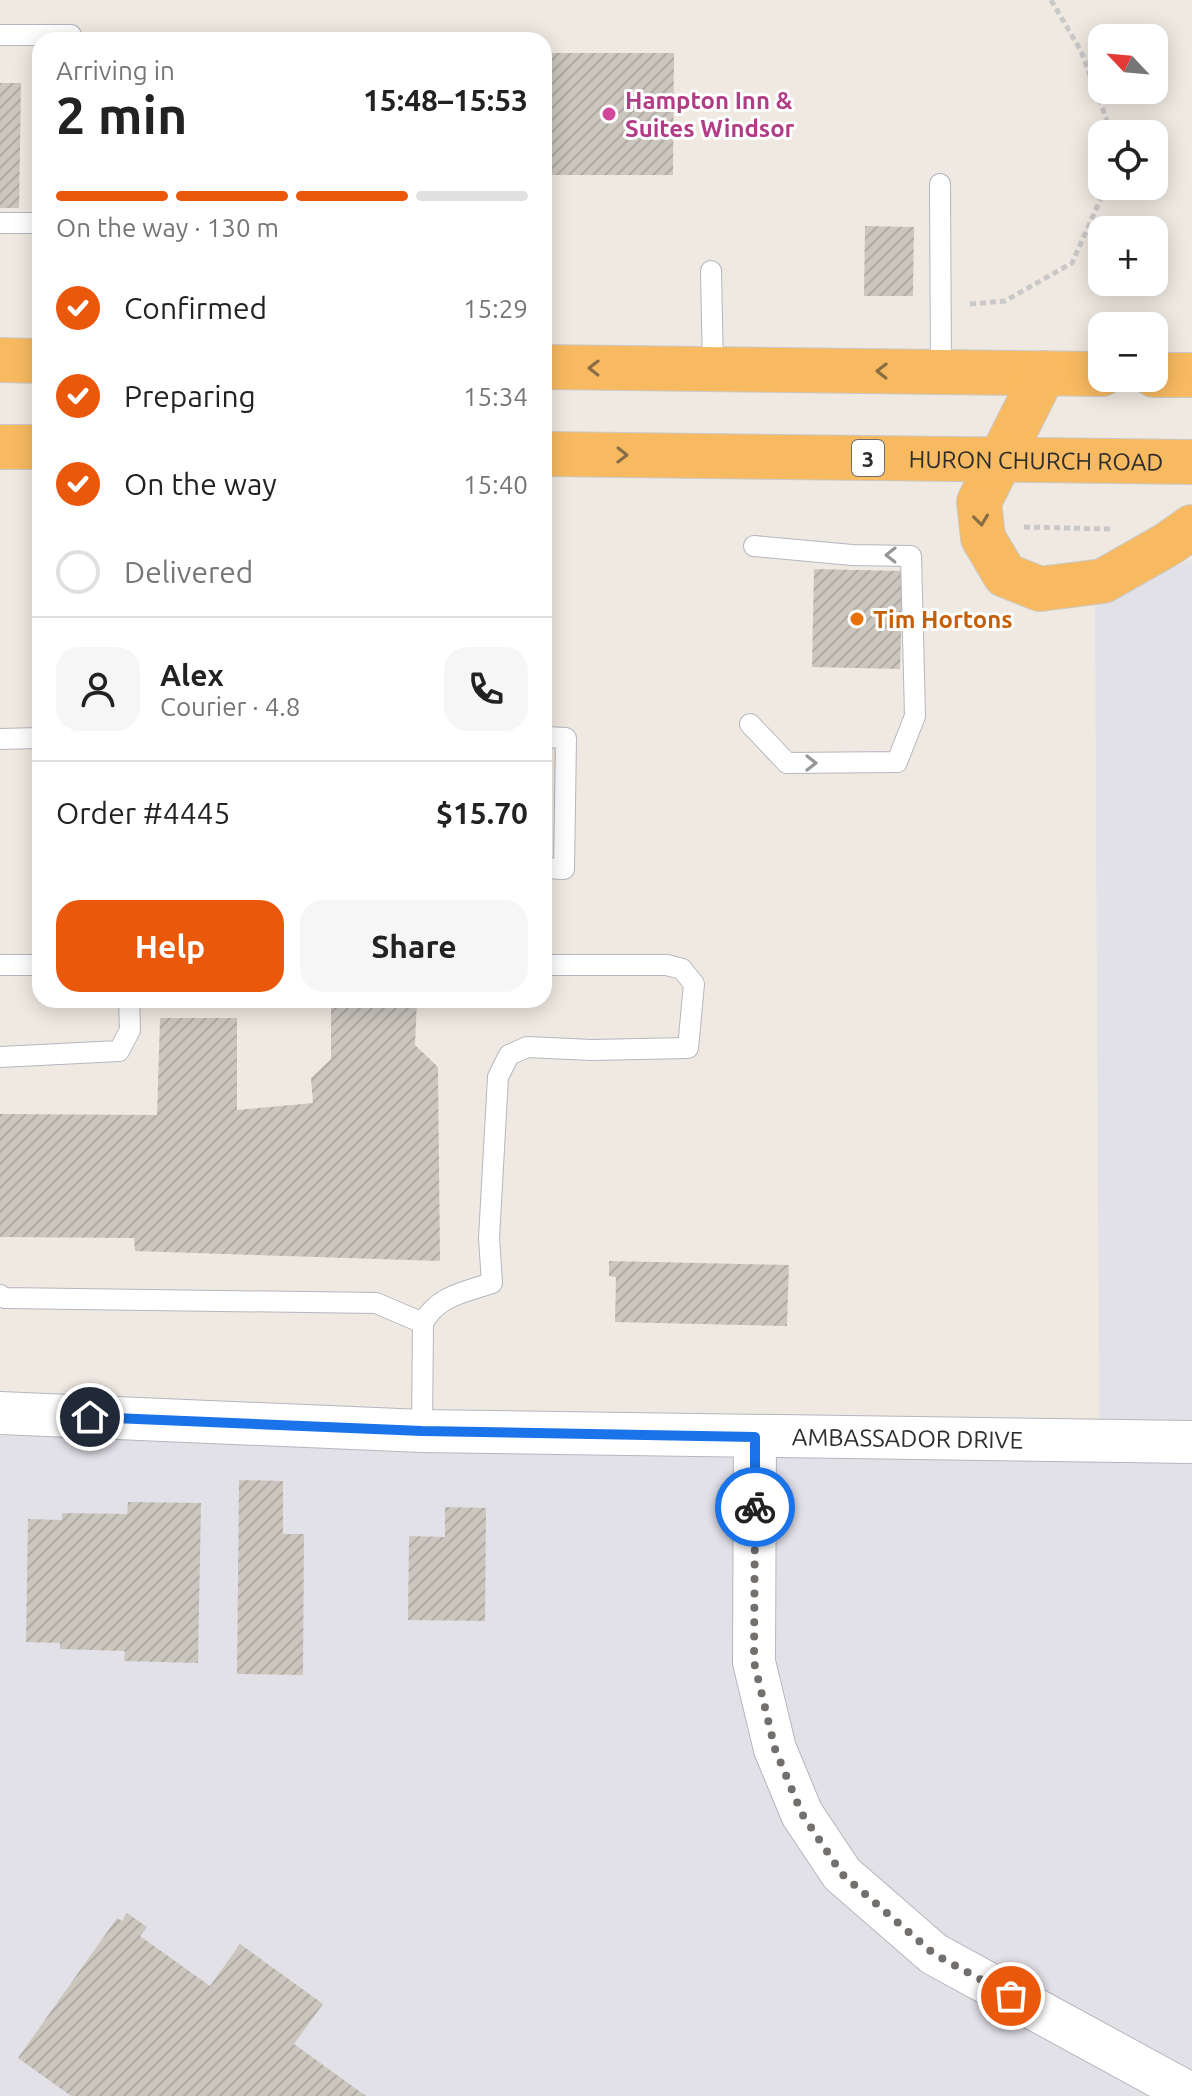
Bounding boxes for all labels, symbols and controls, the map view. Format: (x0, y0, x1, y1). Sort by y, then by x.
north arrow (1088, 24, 1168, 104)
map controls (1088, 24, 1168, 392)
text: Arriving in (56, 56, 175, 85)
text: 15:48–15:53 (363, 83, 528, 117)
text: 2 min (56, 86, 187, 144)
place label: Hampton Inn & Suites Windsor (625, 87, 795, 142)
marker: Hampton Inn & Suites Windsor (600, 105, 618, 123)
button: locate (1088, 120, 1168, 200)
text: On the way · 130 m (56, 213, 279, 242)
button: + (1088, 216, 1168, 296)
icon: check (56, 286, 100, 330)
text: Confirmed (124, 291, 267, 325)
text: 15:29 (463, 294, 528, 323)
button: − (1088, 312, 1168, 392)
one-way arrow (587, 359, 600, 376)
one-way arrow (875, 363, 888, 380)
icon: check (56, 374, 100, 418)
text: Preparing (124, 379, 256, 413)
text: 15:34 (463, 382, 528, 411)
road number: 3 (852, 440, 884, 476)
street label: HURON CHURCH ROAD (908, 445, 1164, 475)
one-way arrow (616, 446, 629, 464)
icon: check (56, 462, 100, 506)
text: On the way (124, 467, 277, 501)
text: 15:40 (463, 470, 528, 499)
one-way arrow (972, 513, 989, 527)
one-way arrow (884, 547, 897, 564)
text: Delivered (124, 555, 253, 589)
place label: Tim Hortons (873, 606, 1013, 633)
marker: Tim Hortons (848, 610, 866, 628)
button: person (56, 647, 140, 731)
button: phone (444, 647, 528, 731)
text: Alex (160, 658, 224, 692)
text: Courier · 4.8 (160, 692, 300, 721)
one-way arrow (805, 754, 818, 772)
text: Order #4445 (56, 796, 230, 830)
text: $15.70 (436, 796, 528, 830)
button: Help (56, 900, 284, 992)
button: Share (300, 900, 528, 992)
pin (56, 1383, 124, 1451)
icon: home (68, 1395, 112, 1439)
street label: AMBASSADOR DRIVE (792, 1423, 1023, 1453)
courier (715, 1467, 795, 1547)
icon: bike (733, 1485, 777, 1529)
pin (977, 1962, 1045, 2030)
icon: bag (989, 1974, 1033, 2018)

